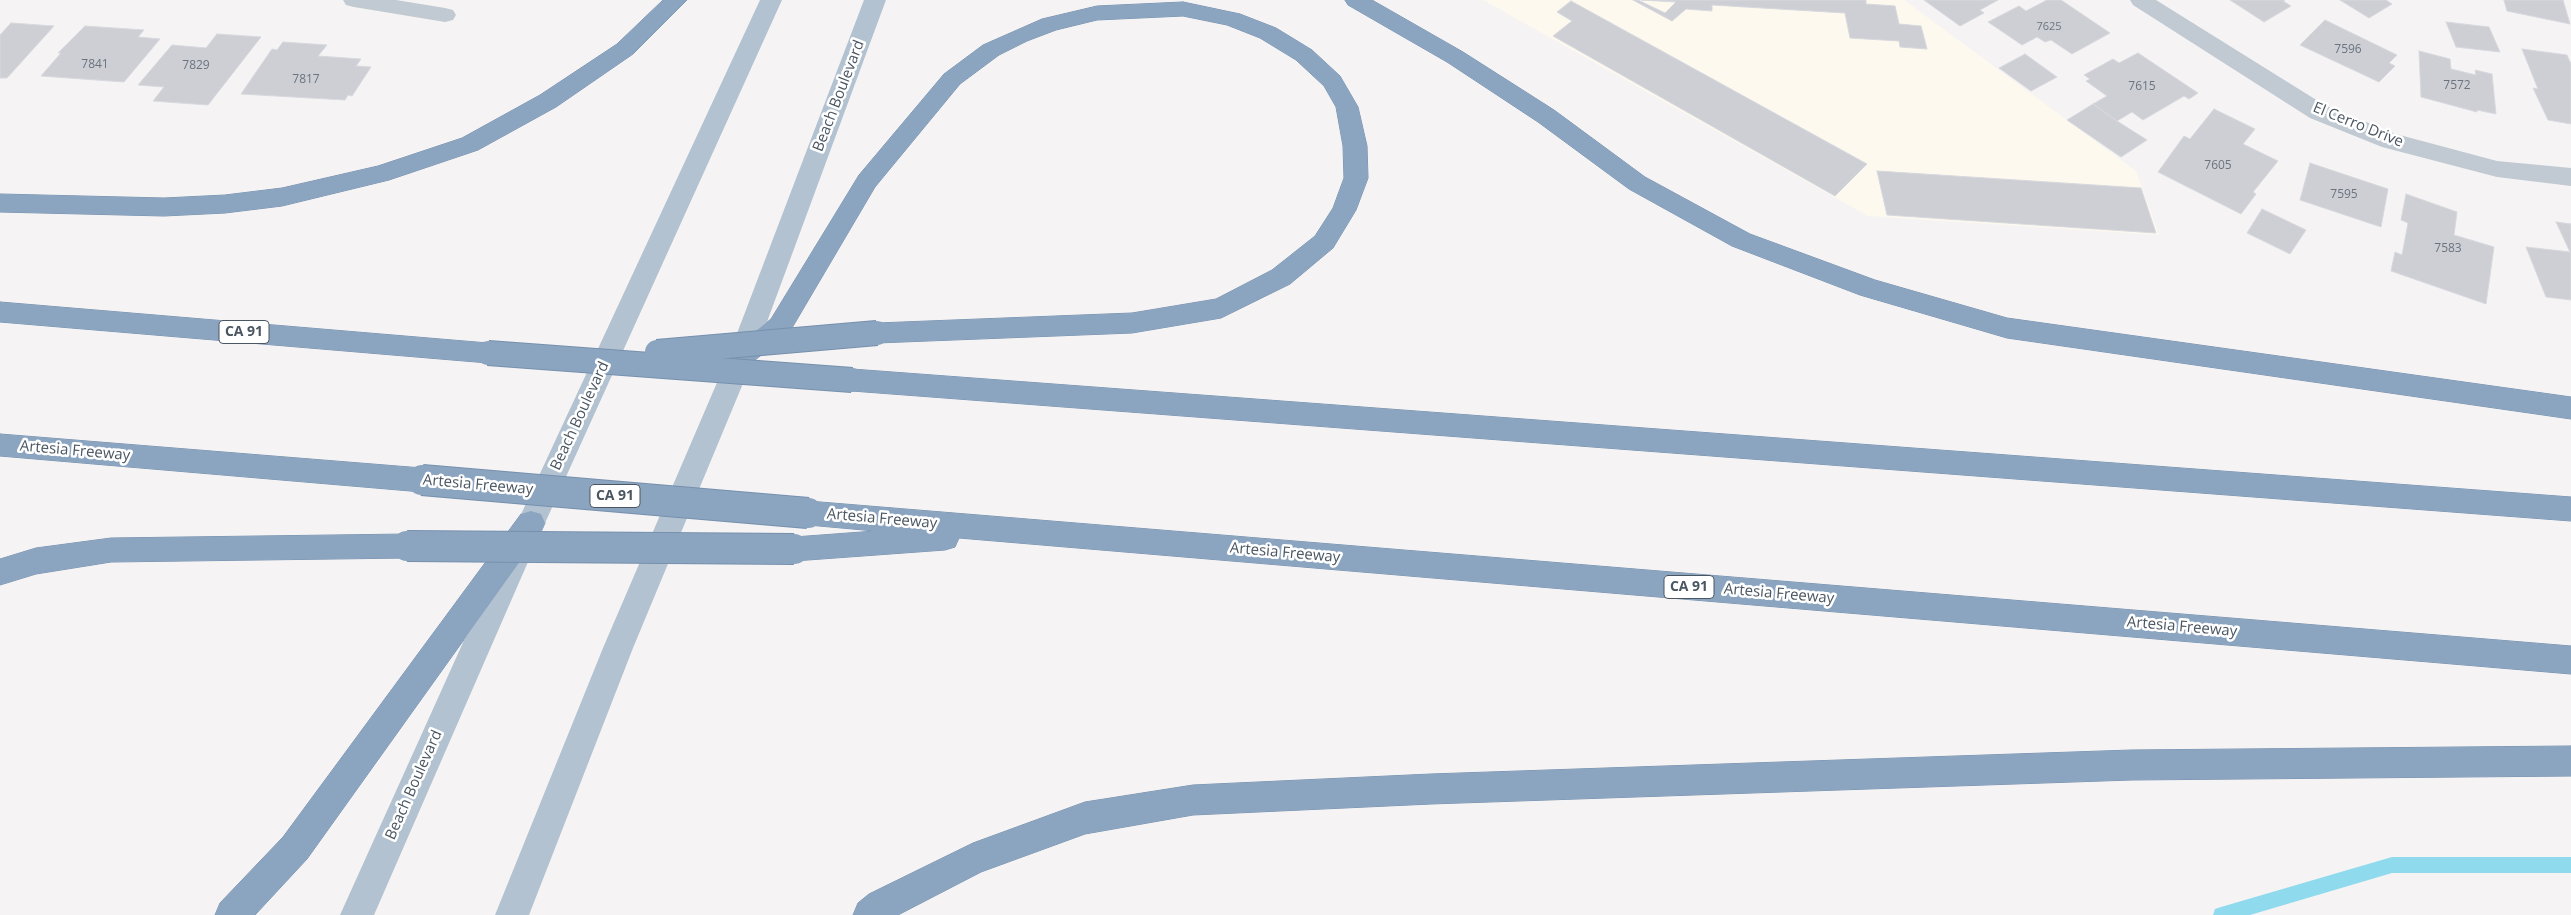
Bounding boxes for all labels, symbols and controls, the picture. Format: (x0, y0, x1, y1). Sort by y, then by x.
house number: 7625 (2036, 20, 2062, 34)
street label: Beach Boulevard (809, 38, 869, 154)
house number: 7596 (2334, 43, 2362, 57)
house number: 7841 (81, 58, 109, 72)
house number: 7829 (182, 59, 210, 73)
house number: 7817 (292, 73, 320, 87)
house number: 7572 (2443, 79, 2471, 93)
house number: 7615 (2128, 80, 2156, 94)
street label: El Cerro Drive (2310, 99, 2406, 151)
house number: 7605 (2204, 159, 2232, 173)
house number: 7595 (2330, 188, 2358, 202)
house number: 7583 (2434, 242, 2462, 256)
road number: CA 91 (219, 321, 269, 344)
street label: Beach Boulevard (547, 359, 613, 473)
street label: Artesia Freeway (19, 437, 131, 465)
street label: Artesia Freeway (422, 471, 534, 499)
road number: CA 91 (590, 484, 640, 508)
street label: Artesia Freeway (826, 505, 938, 533)
street label: Artesia Freeway (1229, 539, 1341, 567)
road number: CA 91 (1664, 576, 1714, 598)
street label: Artesia Freeway (1723, 580, 1835, 608)
street label: Artesia Freeway (2126, 613, 2238, 641)
street label: Beach Boulevard (382, 727, 446, 843)

